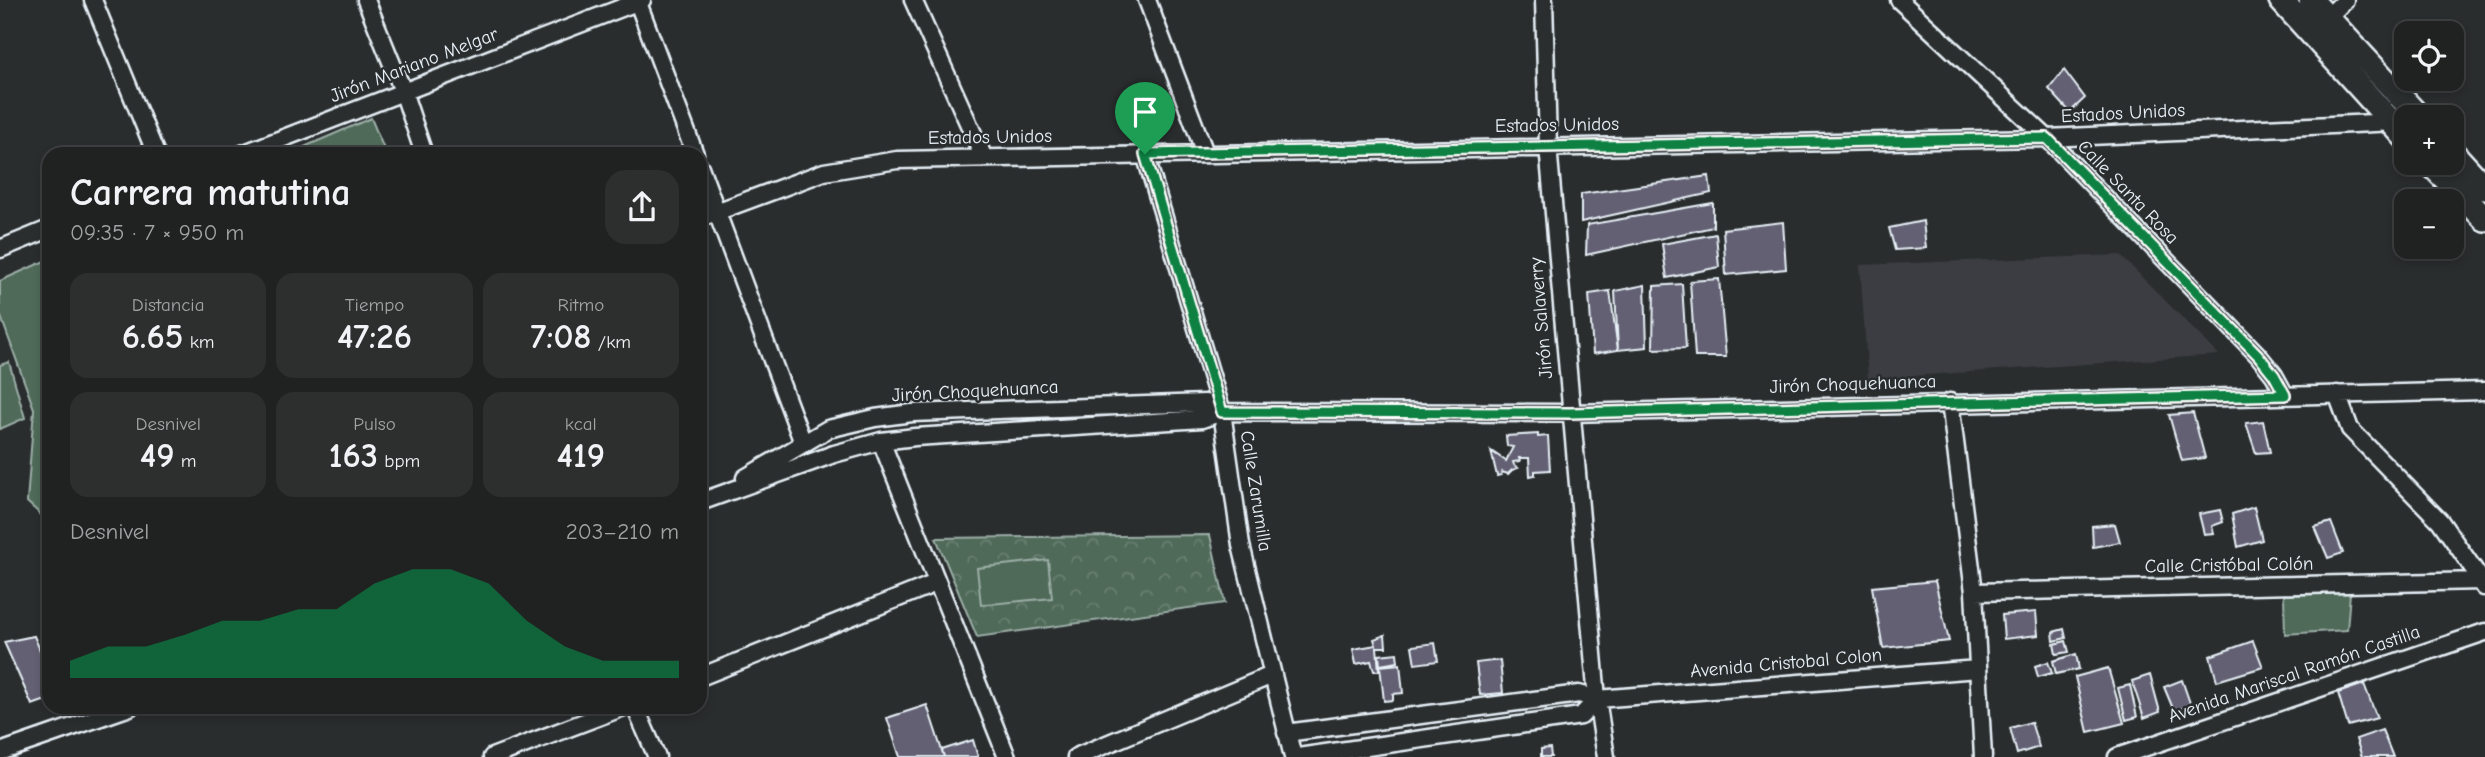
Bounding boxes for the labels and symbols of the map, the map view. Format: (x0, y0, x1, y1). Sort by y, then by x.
street label: Jirón Mariano Melgar (327, 23, 502, 107)
pin (1115, 82, 1175, 154)
street label: Estados Unidos (2060, 99, 2186, 127)
street label: Estados Unidos (1495, 113, 1619, 137)
street label: Estados Unidos (928, 125, 1052, 149)
street label: Calle Santa Rosa (2073, 135, 2183, 249)
street label: Jirón Salaverry (1525, 256, 1557, 380)
street label: Jirón Choquehuanca (1769, 370, 1937, 398)
street label: Jirón Choquehuanca (891, 376, 1059, 406)
street label: Calle Zarumilla (1236, 429, 1276, 553)
street label: Calle Cristóbal Colón (2144, 553, 2314, 577)
street label: Avenida Mariscal Ramón Castilla (2165, 620, 2423, 728)
street label: Avenida Cristobal Colon (1689, 644, 1883, 682)

